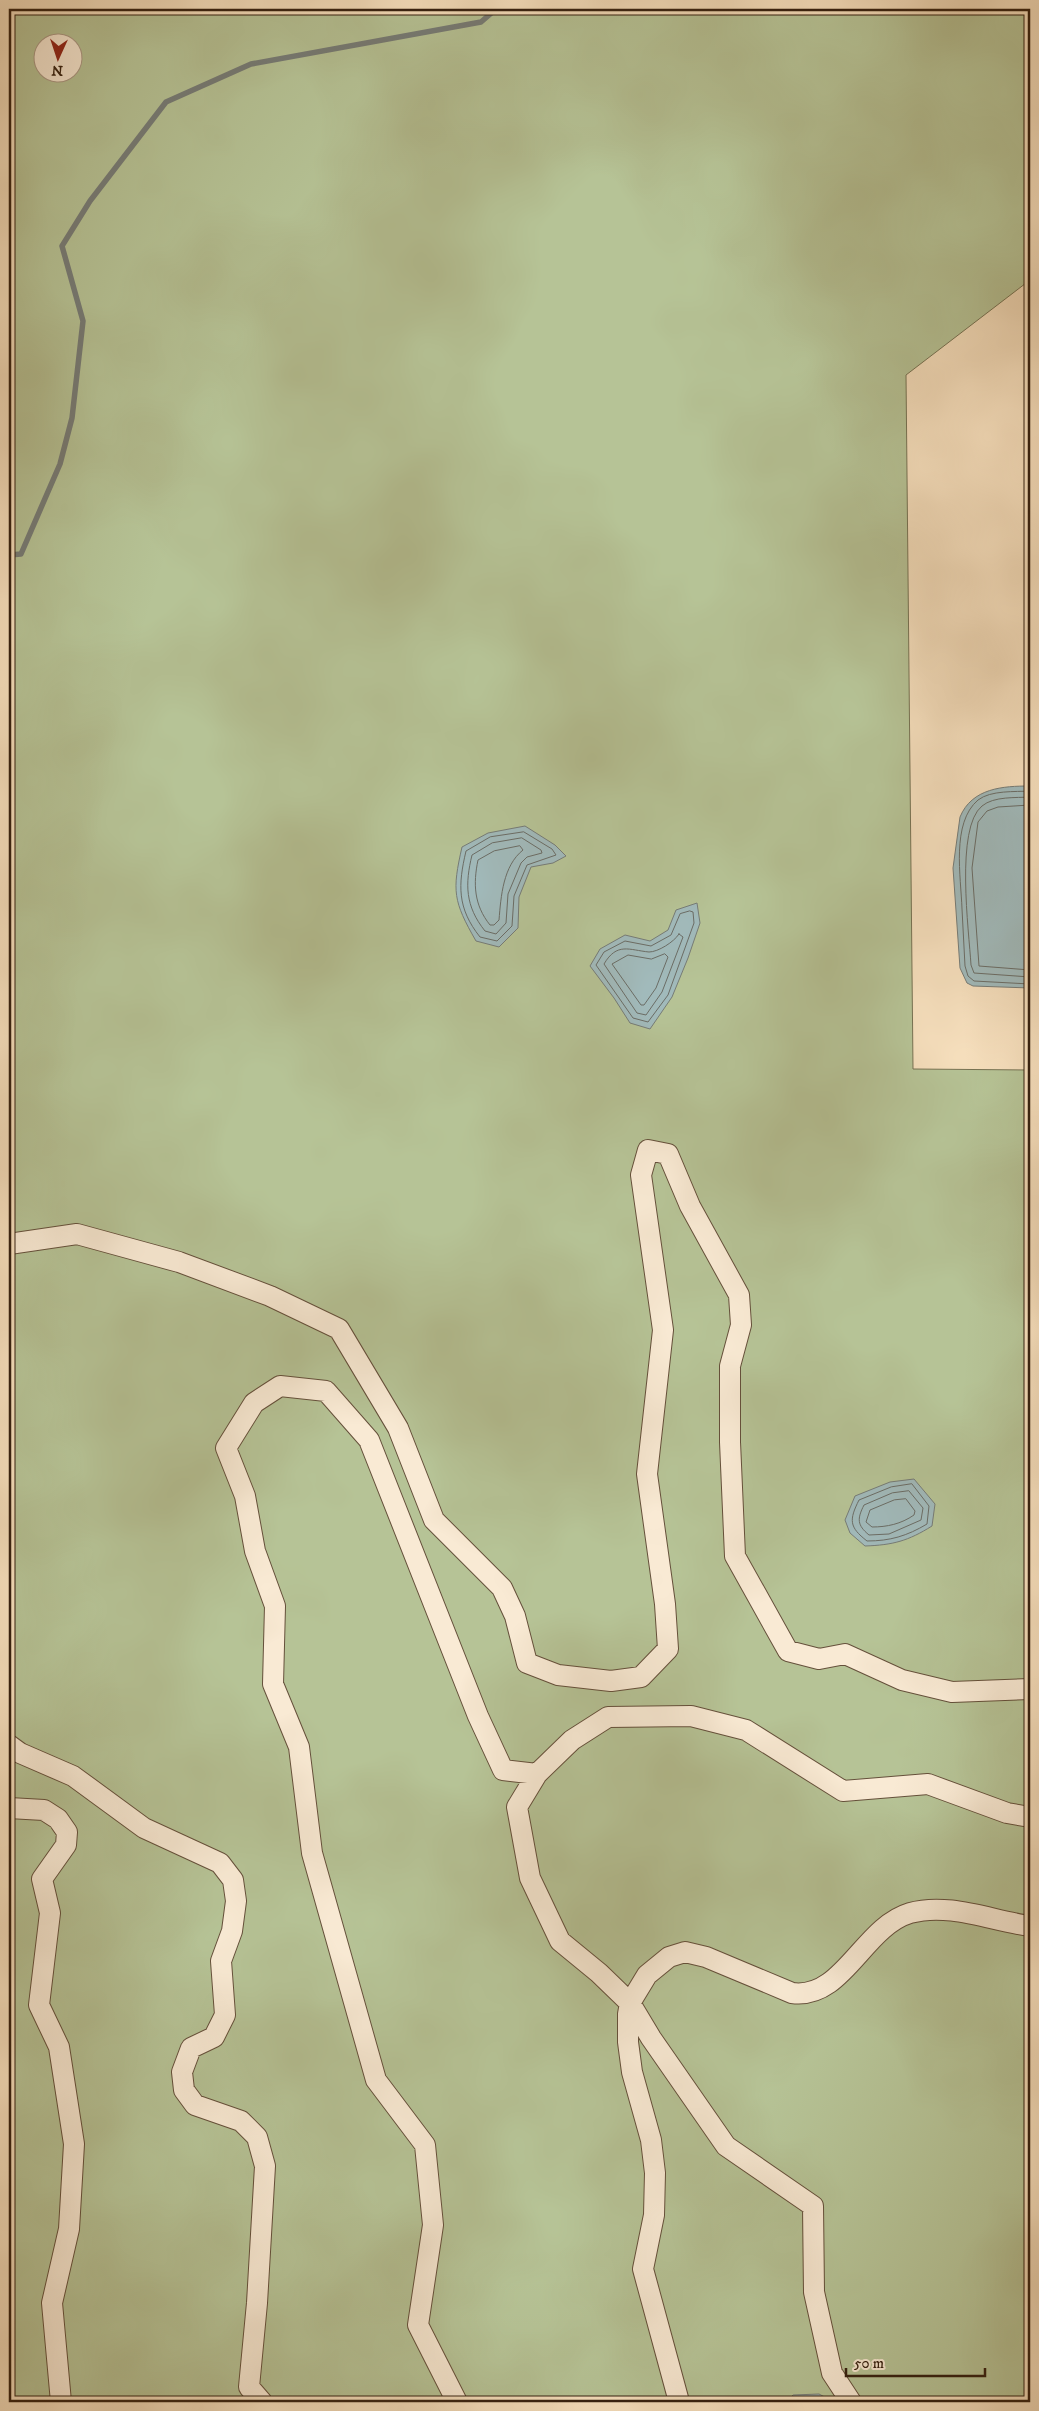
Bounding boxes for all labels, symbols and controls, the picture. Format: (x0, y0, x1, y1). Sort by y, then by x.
north arrow (32, 32, 82, 82)
text: N (51, 61, 64, 79)
scale bar (846, 2346, 985, 2378)
text: 50 m (854, 2354, 884, 2373)

